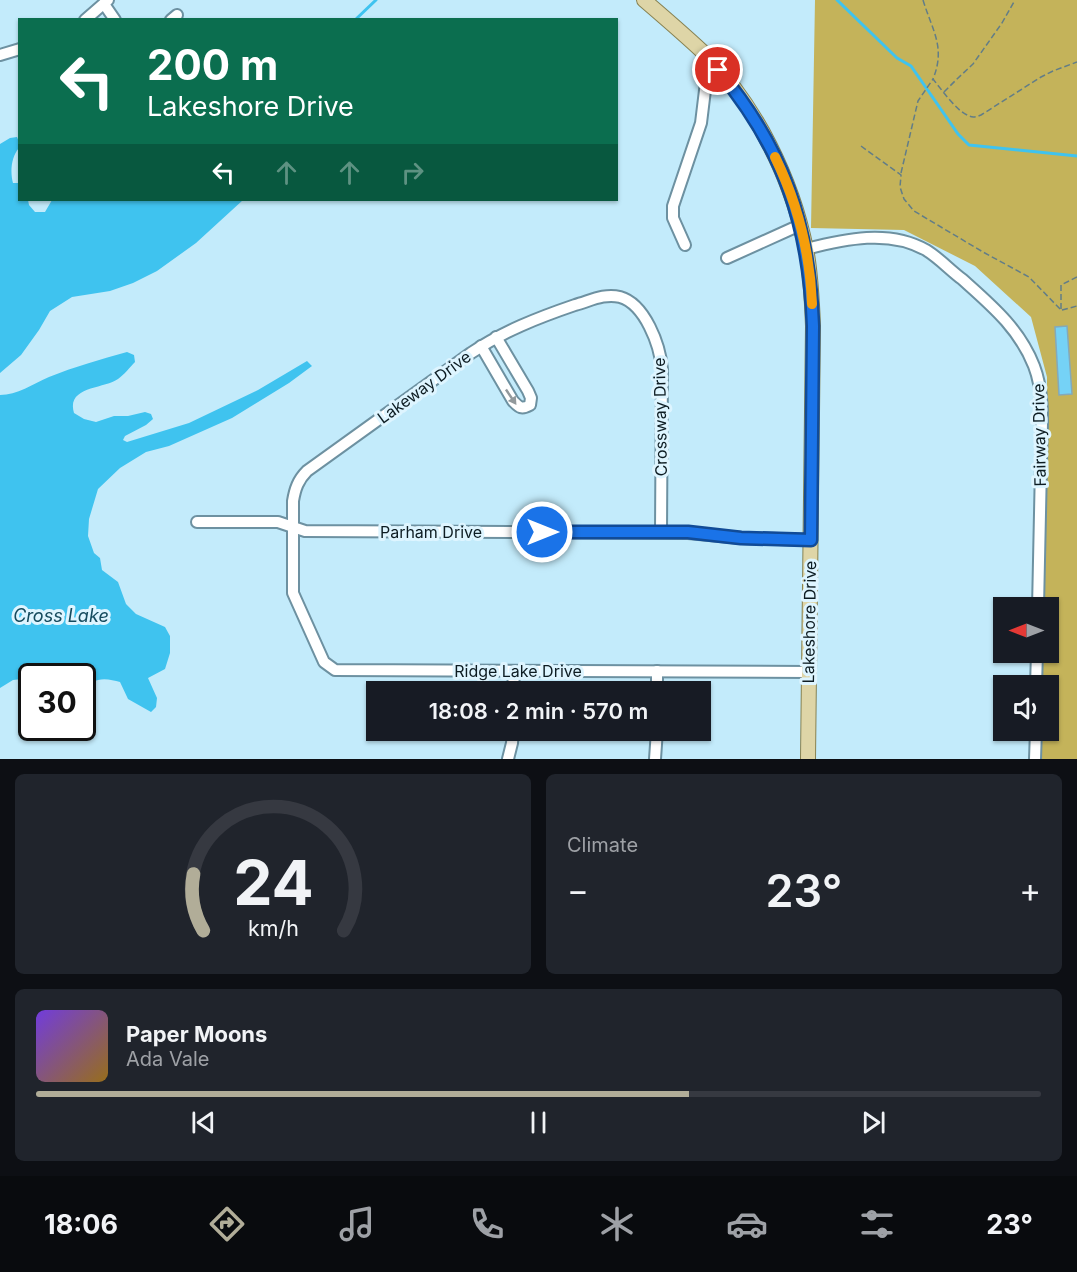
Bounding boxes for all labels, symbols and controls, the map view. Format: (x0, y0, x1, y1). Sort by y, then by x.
text: 200 m (147, 39, 278, 90)
icon: left (48, 42, 126, 120)
pin (692, 44, 743, 95)
icon: arrive (701, 53, 734, 86)
text: Lakeshore Drive (147, 90, 354, 123)
icon: left (207, 156, 240, 189)
icon: ahead (270, 156, 303, 189)
icon: ahead (333, 156, 366, 189)
icon: right (396, 156, 429, 189)
street label: Lakeway Drive (373, 346, 475, 428)
street label: Crossway Drive (649, 357, 671, 477)
street label: Fairway Drive (1028, 383, 1050, 487)
one-way arrow (505, 388, 517, 404)
position arrow (510, 500, 574, 564)
street label: Parham Drive (380, 522, 482, 542)
street label: Lakeshore Drive (798, 561, 820, 683)
north arrow (993, 597, 1059, 663)
map controls (993, 597, 1059, 741)
water label: Cross Lake (13, 605, 109, 626)
street label: Ridge Lake Drive (454, 661, 582, 681)
speed limit sign: 30 (18, 663, 96, 741)
button: sound (993, 675, 1059, 741)
text: 18:08 · 2 min · 570 m (429, 698, 648, 724)
text: Climate (567, 833, 638, 857)
text: 24 (233, 845, 313, 920)
text: 23° (766, 863, 842, 918)
text: − (567, 870, 589, 910)
text: + (1019, 870, 1041, 910)
text: km/h (248, 915, 298, 941)
text: Paper Moons (126, 1021, 267, 1047)
text: Ada Vale (126, 1047, 209, 1071)
icon: previous (187, 1106, 220, 1139)
icon: pause (522, 1106, 555, 1139)
icon: next (857, 1106, 890, 1139)
icon: directions (206, 1203, 248, 1245)
icon: music (336, 1203, 378, 1245)
icon: phone (466, 1203, 508, 1245)
icon: climate (596, 1203, 638, 1245)
icon: car (726, 1203, 768, 1245)
icon: filters (856, 1203, 898, 1245)
text: 18:06 (44, 1208, 118, 1241)
text: 23° (986, 1208, 1033, 1241)

